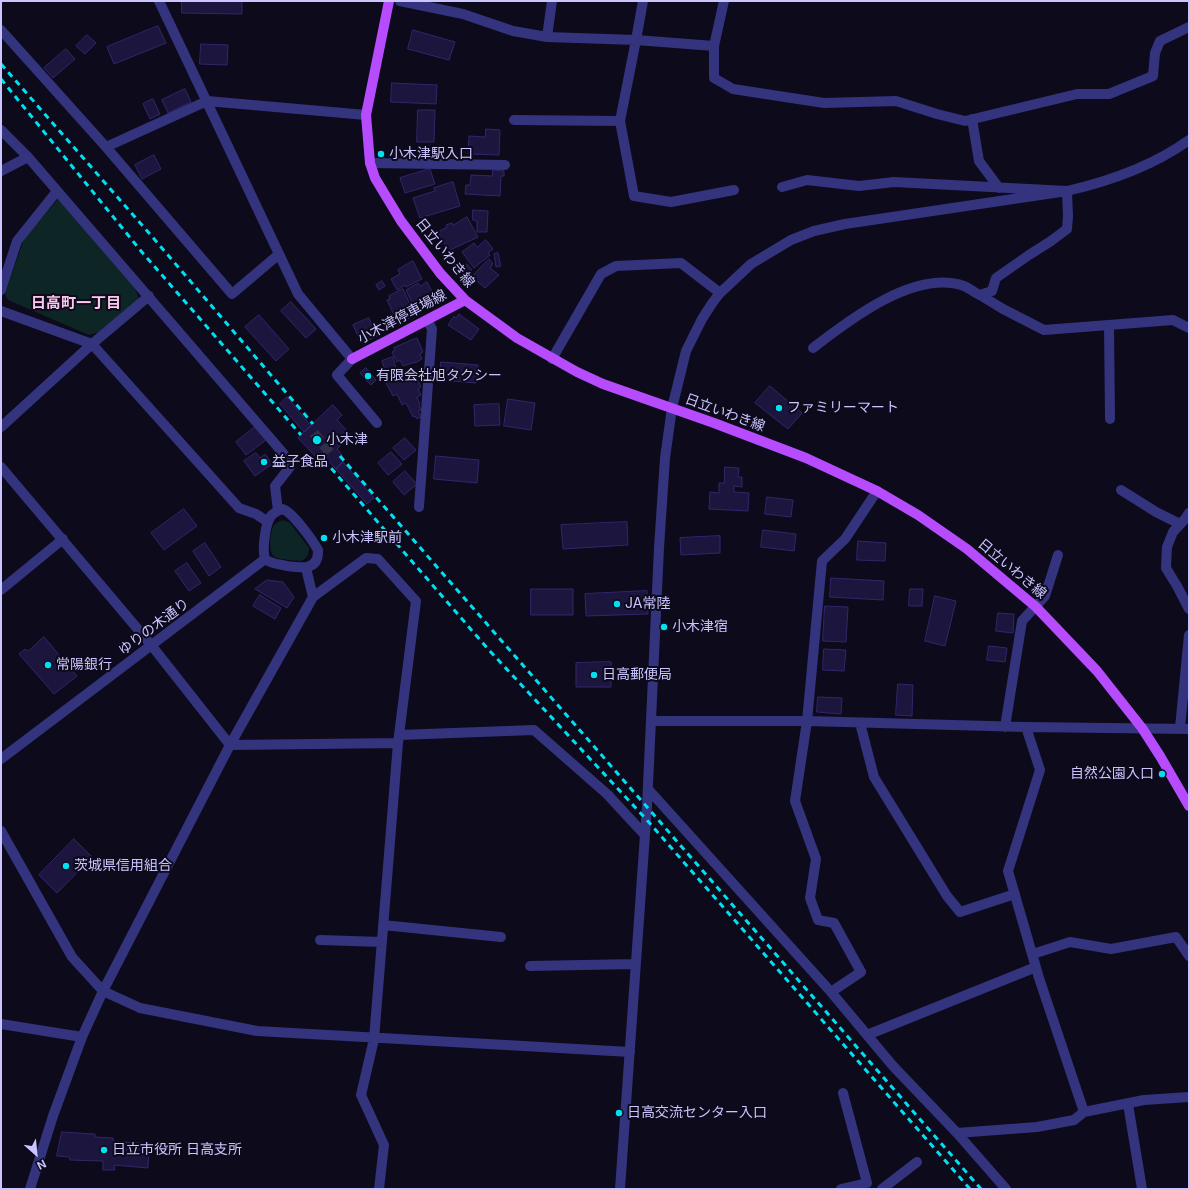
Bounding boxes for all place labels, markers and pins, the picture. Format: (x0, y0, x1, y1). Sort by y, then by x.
place label: 小木津駅入口 (389, 146, 473, 162)
marker: 小木津駅入口 (376, 149, 386, 159)
place label: 有限会社旭タクシー (376, 368, 502, 384)
marker: 有限会社旭タクシー (363, 371, 373, 381)
place label: ファミリーマート (787, 400, 899, 416)
marker: ファミリーマート (774, 403, 784, 413)
place label: 小木津 (326, 432, 368, 448)
marker: 小木津 (311, 434, 323, 446)
place label: 益子食品 (272, 454, 328, 470)
marker: 益子食品 (259, 457, 269, 467)
place label: 小木津駅前 (332, 530, 402, 546)
marker: 小木津駅前 (319, 533, 329, 543)
place label: JA常陸 (625, 596, 670, 612)
marker: JA常陸 (612, 599, 622, 609)
place label: 小木津宿 (672, 619, 728, 635)
marker: 小木津宿 (659, 622, 669, 632)
place label: 常陽銀行 (56, 657, 112, 673)
marker: 常陽銀行 (43, 660, 53, 670)
place label: 日高郵便局 (602, 667, 672, 683)
marker: 日高郵便局 (589, 670, 599, 680)
place label: 自然公園入口 (1070, 766, 1154, 782)
marker: 自然公園入口 (1157, 769, 1167, 779)
place label: 茨城県信用組合 (74, 858, 172, 874)
marker: 茨城県信用組合 (61, 861, 71, 871)
place label: 日高交流センター入口 (627, 1105, 767, 1121)
marker: 日高交流センター入口 (614, 1108, 624, 1118)
place label: 日立市役所 日高支所 (112, 1142, 242, 1158)
marker: 日立市役所 日高支所 (99, 1145, 109, 1155)

